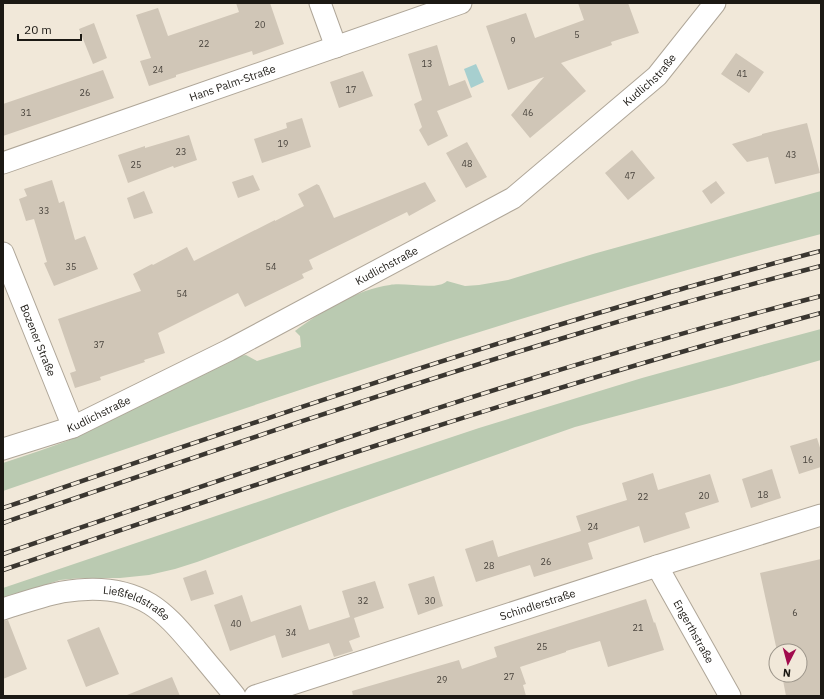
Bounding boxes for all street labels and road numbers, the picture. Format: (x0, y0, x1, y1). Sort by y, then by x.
street label: Kudlichstraße (620, 51, 679, 109)
street label: Hans Palm-Straße (187, 61, 277, 104)
street label: Kudlichstraße (353, 243, 420, 288)
street label: Bozener Straße (17, 302, 59, 378)
street label: Kudlichstraße (65, 393, 133, 435)
street label: Ließfeldstraße (103, 583, 173, 623)
street label: Schindlerstraße (498, 586, 577, 623)
street label: Engerthstraße (670, 597, 717, 666)

